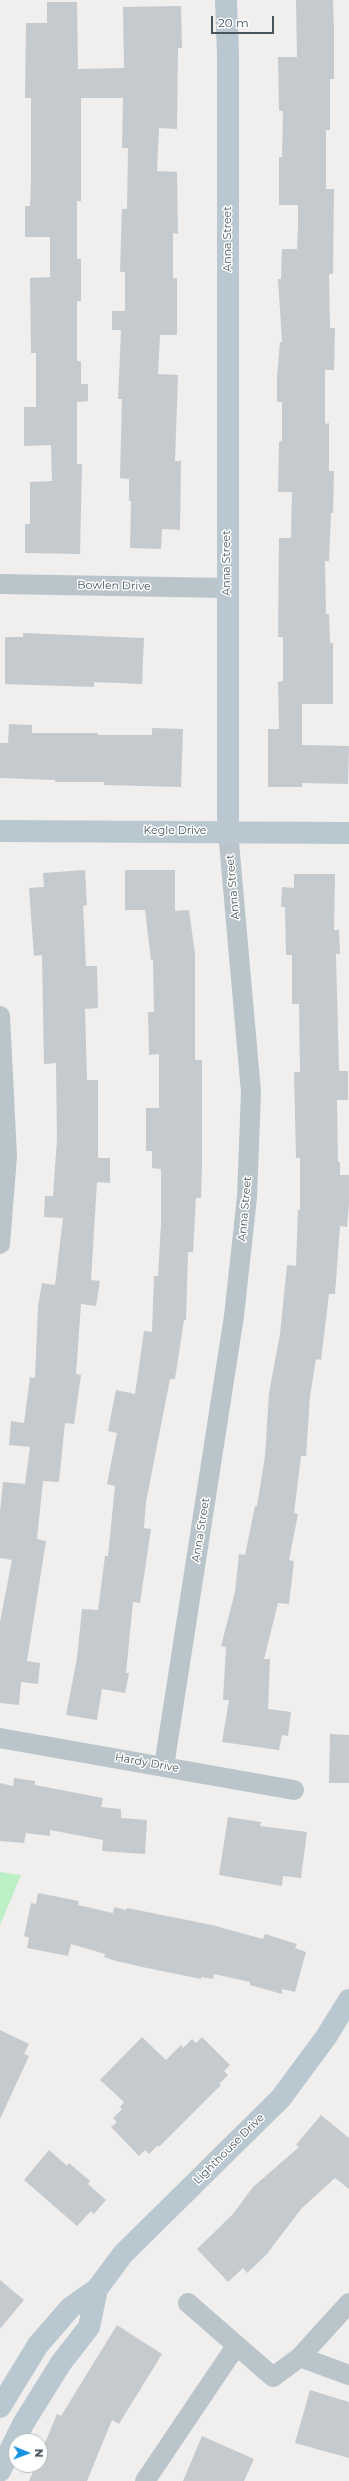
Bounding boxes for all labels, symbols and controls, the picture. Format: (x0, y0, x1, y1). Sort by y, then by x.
scale bar (213, 8, 276, 34)
text: 20 m (218, 15, 249, 30)
street label: Anna Street (221, 206, 235, 272)
street label: Anna Street (220, 530, 234, 596)
street label: Bowlen Drive (77, 579, 151, 593)
street label: Kegle Drive (143, 824, 207, 838)
street label: Anna Street (224, 854, 242, 920)
street label: Anna Street (236, 1176, 254, 1242)
street label: Anna Street (189, 1497, 213, 1563)
street label: Hardy Drive (114, 1751, 180, 1775)
street label: Lighthouse Drive (191, 2111, 267, 2187)
north arrow (8, 2433, 48, 2473)
text: N (32, 2449, 46, 2458)

